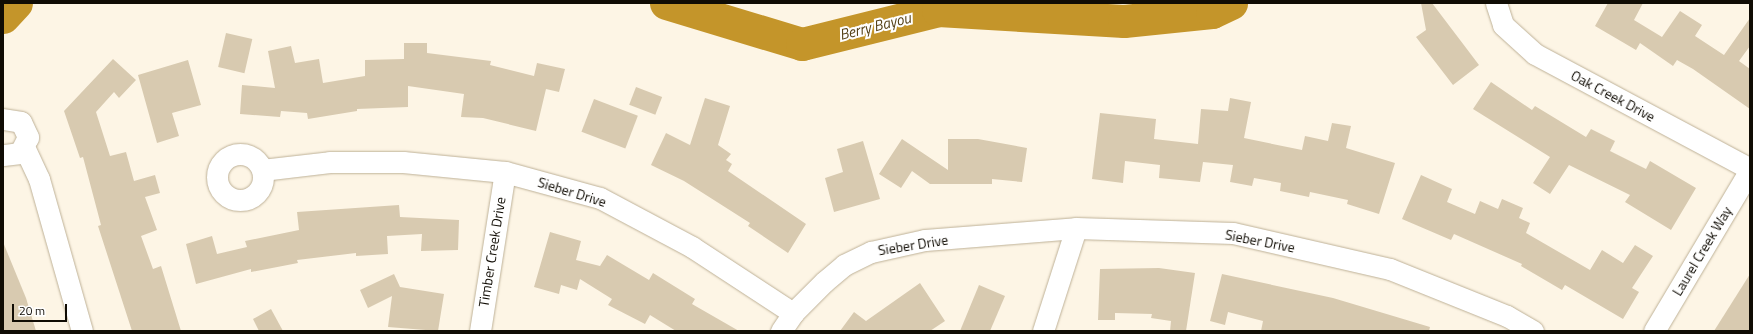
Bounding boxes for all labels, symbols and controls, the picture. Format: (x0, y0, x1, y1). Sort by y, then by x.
water label: Berry Bayou (837, 8, 913, 44)
street label: Oak Creek Drive (1568, 67, 1658, 125)
street label: Sieber Drive (536, 174, 608, 210)
street label: Timber Creek Drive (475, 196, 509, 308)
street label: Laurel Creek Way (1669, 203, 1735, 299)
street label: Sieber Drive (1224, 226, 1296, 256)
street label: Sieber Drive (877, 231, 949, 259)
scale bar (14, 296, 69, 322)
text: 20 m (19, 301, 45, 320)

